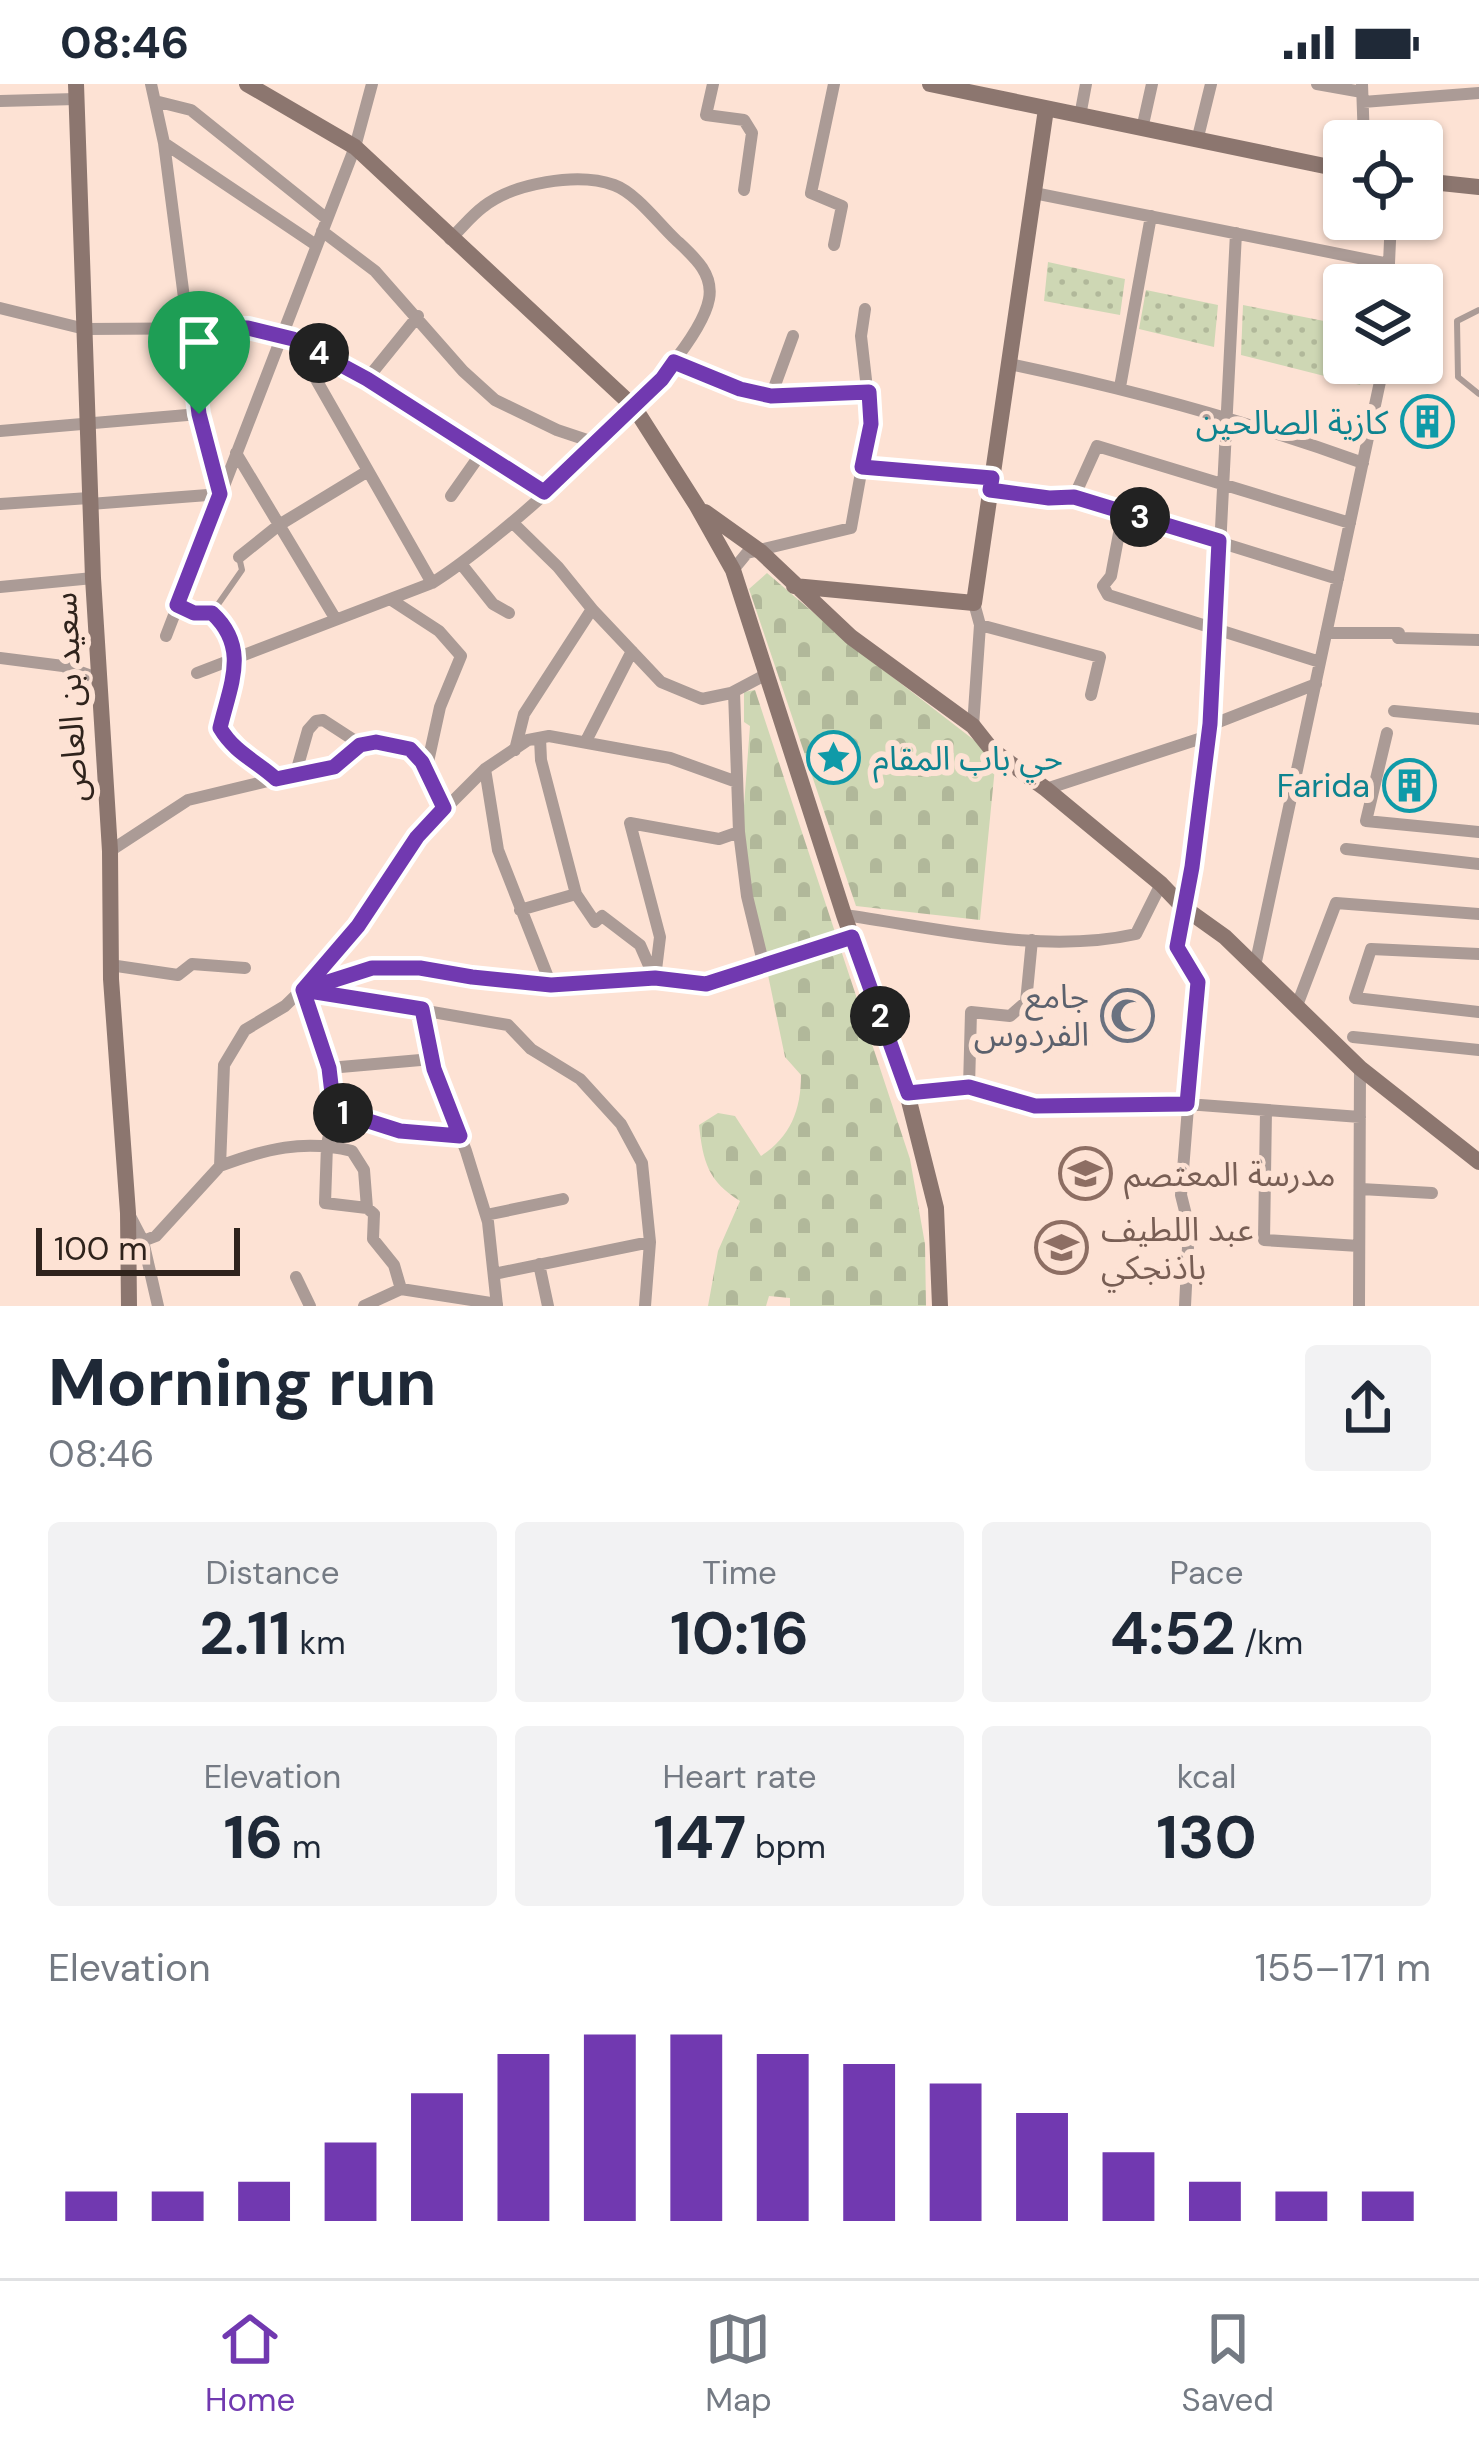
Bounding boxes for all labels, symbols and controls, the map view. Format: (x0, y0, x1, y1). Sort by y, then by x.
text: 08:46 (60, 13, 189, 72)
map controls (1323, 120, 1443, 384)
button: locate (1323, 120, 1443, 240)
button: layers (1323, 264, 1443, 384)
pin (148, 291, 250, 414)
icon: arrive (166, 309, 232, 375)
pin: 4 (289, 323, 349, 383)
text: 4 (308, 331, 330, 374)
building icon: كازية الصالحين (1399, 394, 1455, 450)
place label: كازية الصالحين (1196, 401, 1388, 444)
pin: 3 (1110, 487, 1170, 547)
text: 3 (1130, 495, 1150, 538)
street label: سعيد بن العاص (43, 591, 97, 803)
place icon: حي باب المقام (806, 730, 862, 786)
place label: حي باب المقام (873, 737, 1063, 783)
building icon: Farida (1381, 757, 1437, 813)
place label: Farida (1277, 764, 1370, 807)
place label: جامع الفردوس (974, 975, 1089, 1056)
pin: 2 (850, 986, 910, 1046)
mosque icon: جامع الفردوس (1100, 987, 1156, 1043)
text: 2 (870, 994, 890, 1037)
pin: 1 (313, 1083, 373, 1143)
text: 1 (337, 1091, 349, 1134)
school or university icon: مدرسة المعتصم (1057, 1146, 1113, 1202)
place label: مدرسة المعتصم (1124, 1153, 1336, 1200)
place label: عبد اللطيف باذنجكي (1101, 1208, 1254, 1292)
school or university icon: عبد اللطيف باذنجكي (1034, 1220, 1090, 1276)
scale bar (36, 1222, 240, 1275)
text: 100 m (54, 1227, 148, 1270)
text: Morning run (48, 1340, 436, 1425)
button: share (1305, 1345, 1431, 1471)
text: 08:46 (48, 1428, 154, 1479)
text: Distance (206, 1551, 339, 1594)
text: Time (702, 1551, 777, 1594)
text: Pace (1170, 1551, 1243, 1594)
text: 2.11 (199, 1594, 291, 1673)
text: 10:16 (670, 1594, 809, 1673)
text: 4:52 (1110, 1594, 1236, 1673)
text: km (291, 1621, 346, 1664)
text: /km (1236, 1621, 1303, 1664)
text: Elevation (204, 1755, 341, 1798)
text: Heart rate (662, 1755, 817, 1798)
text: kcal (1177, 1755, 1236, 1798)
text: 16 (223, 1798, 283, 1877)
text: 147 (653, 1798, 746, 1877)
text: 130 (1156, 1798, 1257, 1877)
text: m (283, 1825, 322, 1868)
text: bpm (746, 1825, 826, 1868)
text: Elevation (48, 1942, 211, 1993)
text: 155–171 m (1255, 1942, 1431, 1993)
tab: Home (205, 2306, 295, 2421)
tab: Map (705, 2306, 772, 2421)
tab: Saved (1182, 2306, 1274, 2421)

